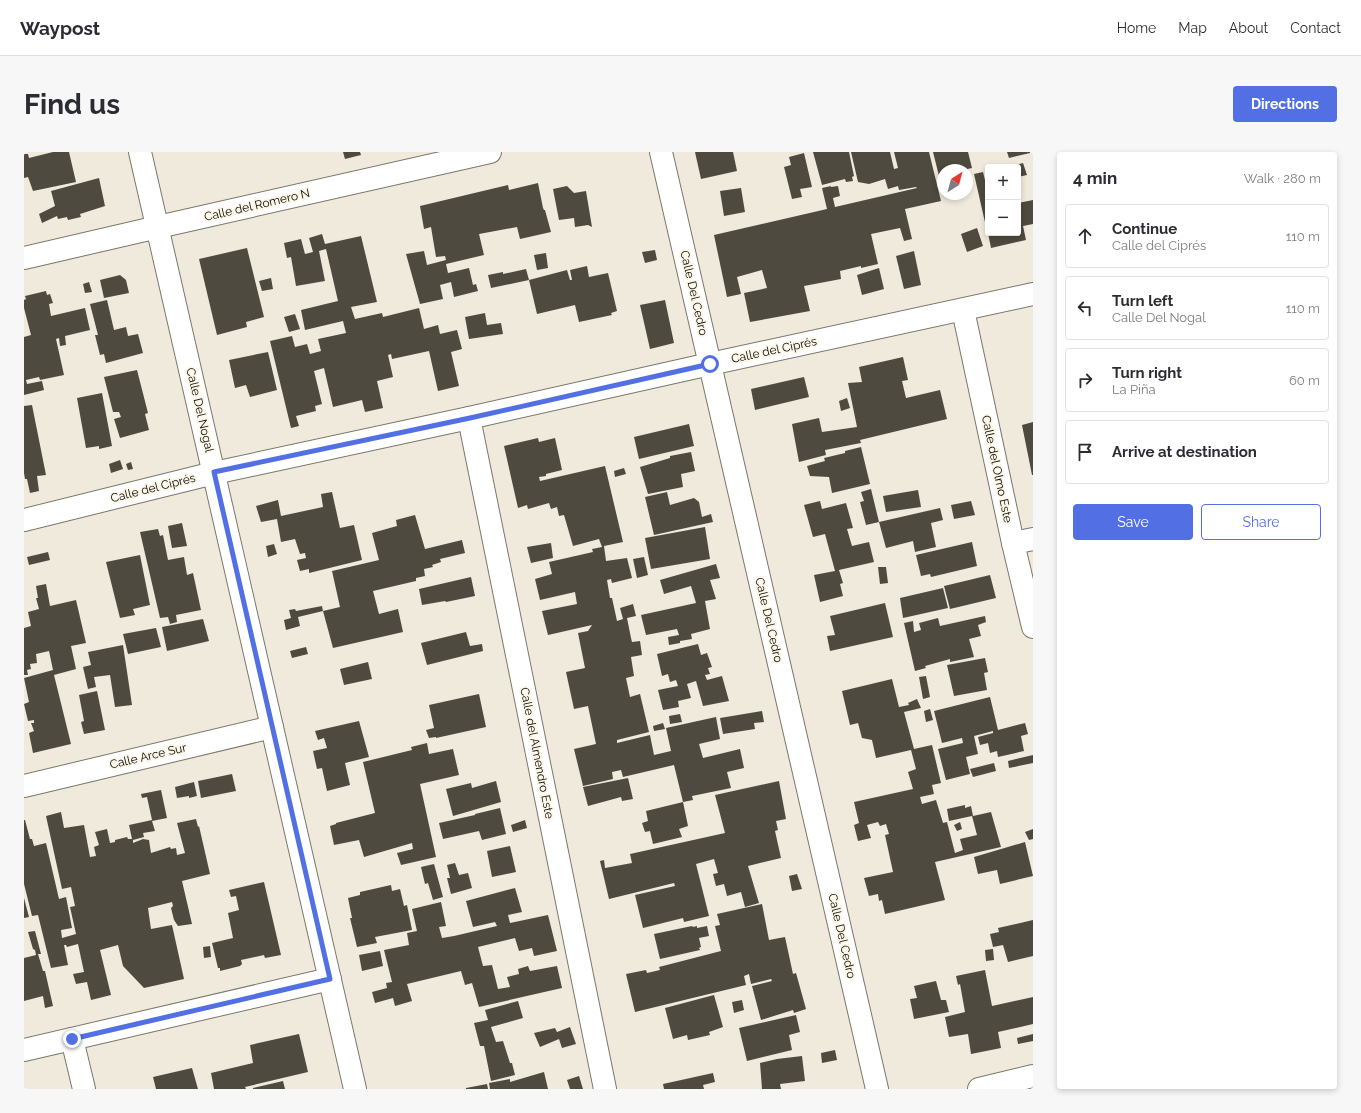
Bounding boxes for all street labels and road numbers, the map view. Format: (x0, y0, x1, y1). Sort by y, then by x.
street label: Calle del Romero N (203, 186, 311, 224)
street label: Calle Del Cedro (677, 249, 711, 337)
street label: Calle del Ciprés (730, 334, 818, 366)
street label: Calle Del Nogal (183, 366, 217, 454)
street label: Calle del Olmo Este (979, 414, 1015, 524)
street label: Calle del Ciprés (109, 471, 197, 505)
street label: Calle Del Cedro (752, 576, 786, 664)
street label: Calle del Almendro Este (517, 686, 557, 820)
street label: Calle Arce Sur (108, 740, 189, 772)
street label: Calle Del Cedro (825, 892, 859, 980)

